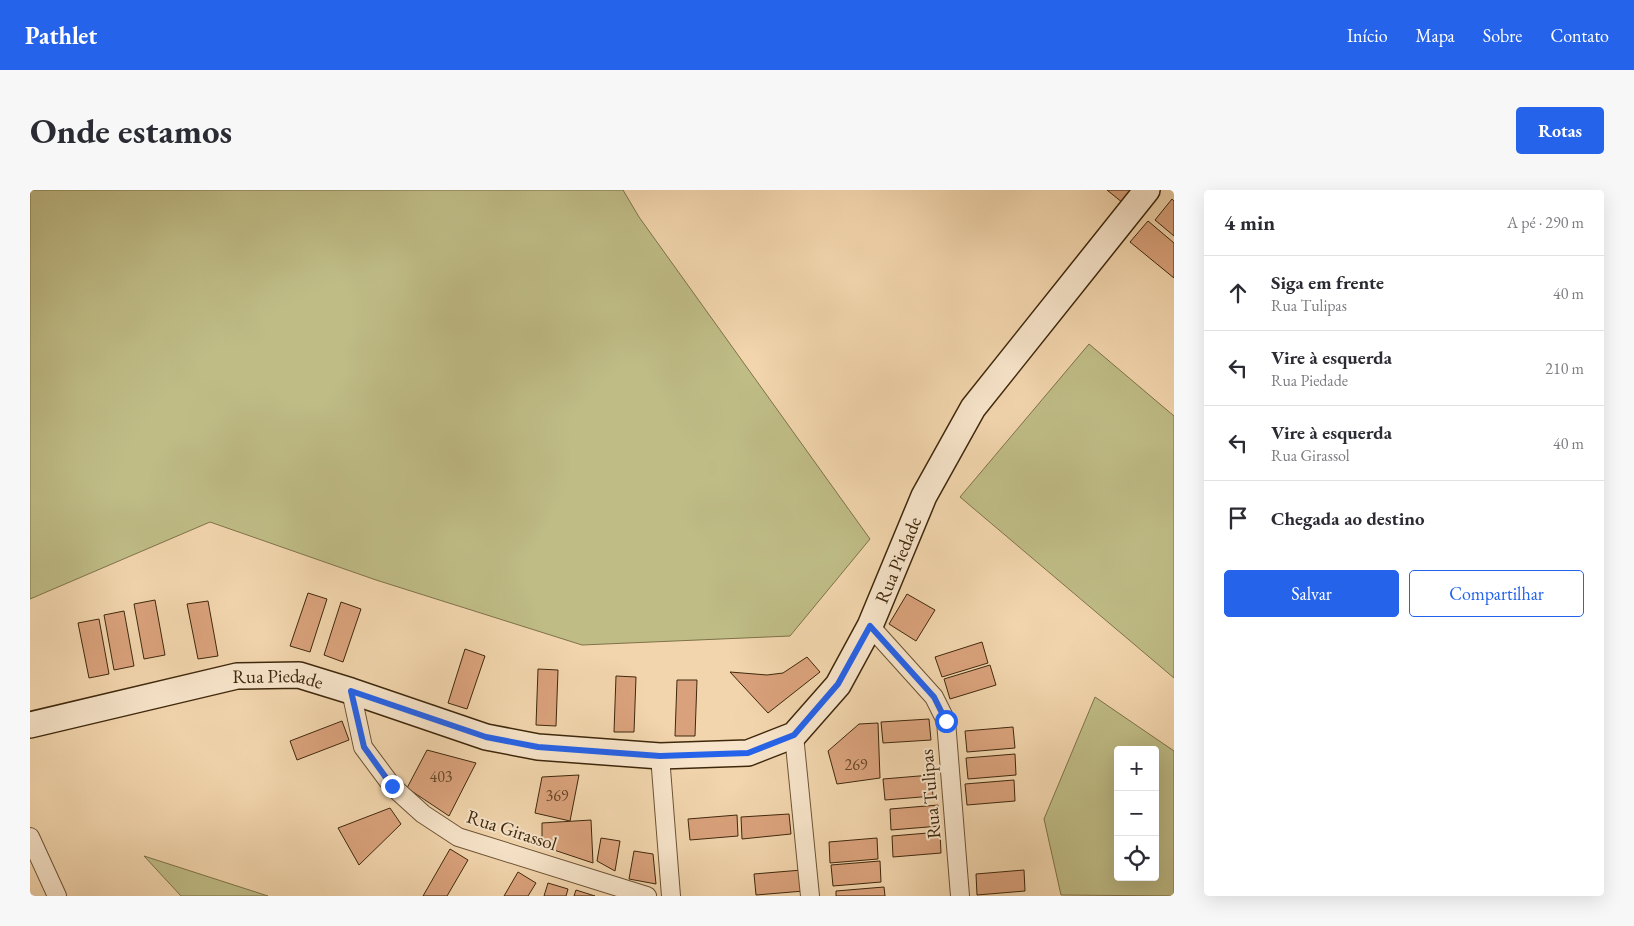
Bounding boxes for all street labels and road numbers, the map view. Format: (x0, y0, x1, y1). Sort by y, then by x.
street label: Rua Piedade (868, 513, 927, 607)
street label: Rua Piedade (232, 662, 327, 694)
street label: Rua Tulipas (914, 748, 946, 840)
street label: Rua Girassol (464, 804, 561, 856)

